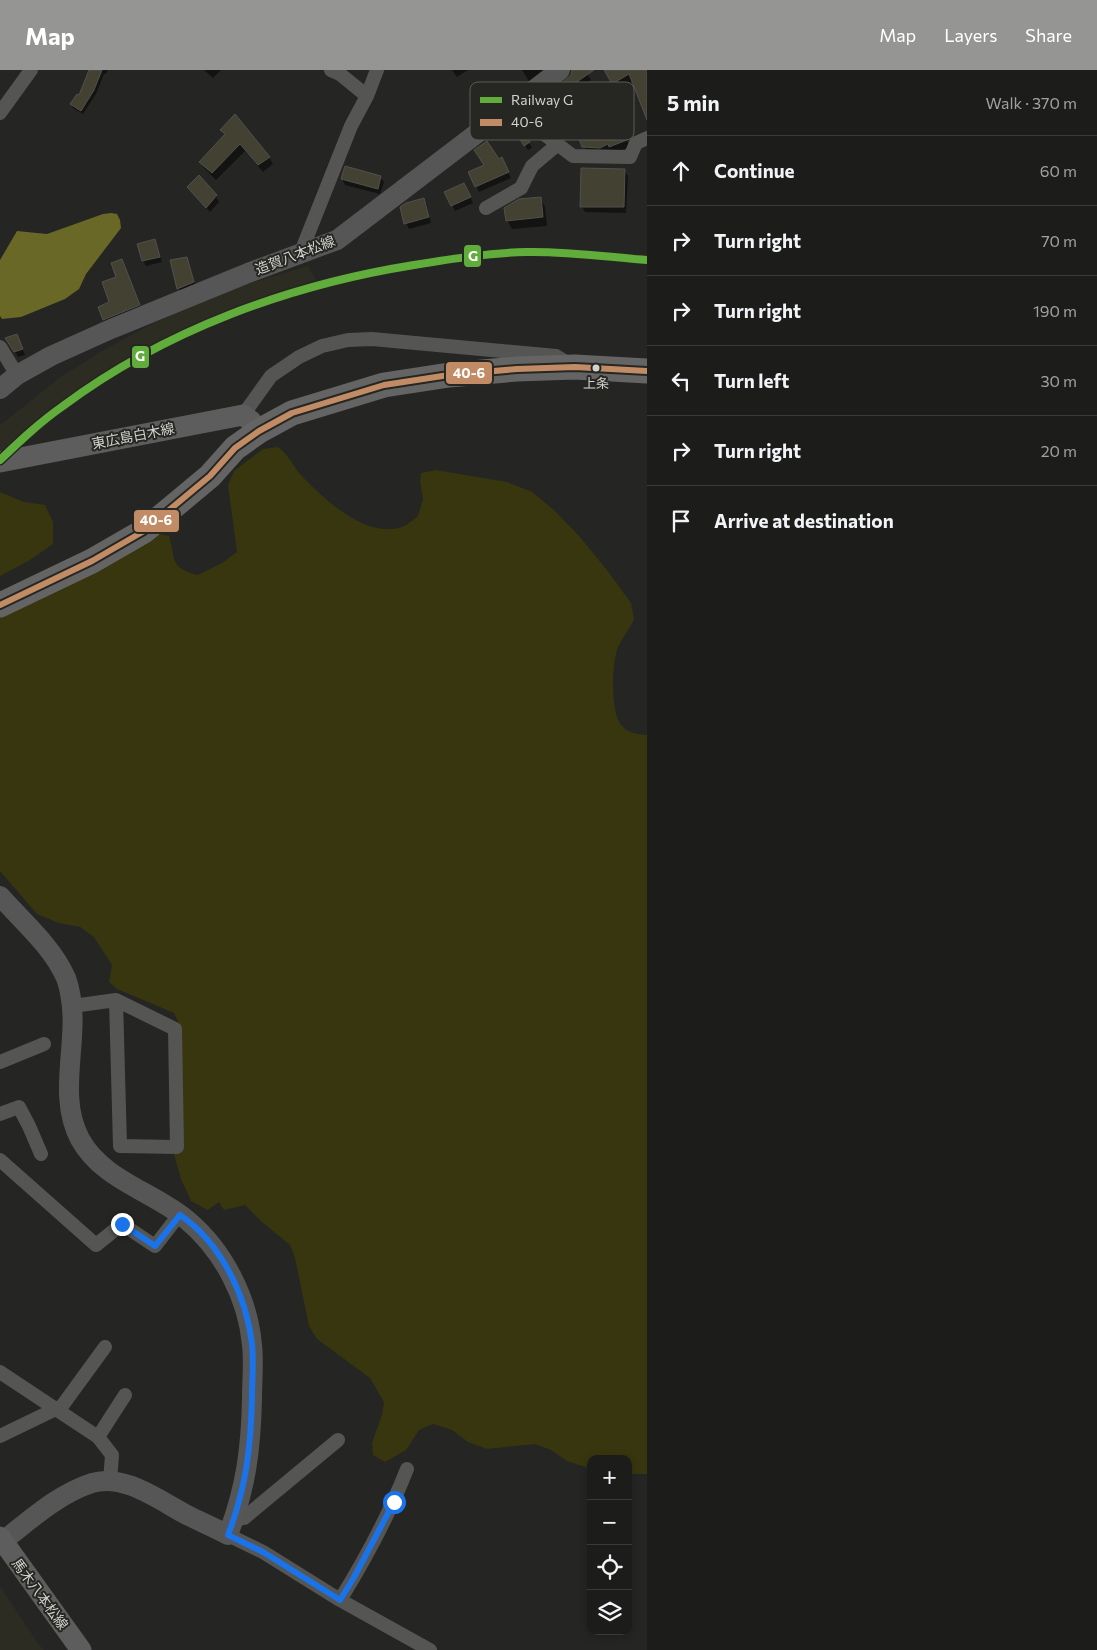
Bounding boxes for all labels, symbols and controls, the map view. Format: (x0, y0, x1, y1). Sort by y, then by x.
text: Map (25, 21, 75, 50)
text: Map (879, 24, 916, 46)
text: Layers (944, 24, 997, 46)
text: Share (1025, 24, 1072, 46)
legend (470, 82, 634, 140)
text: 5 min (667, 90, 720, 115)
text: Railway G (511, 91, 573, 108)
text: Walk · 370 m (986, 93, 1077, 112)
text: 40-6 (511, 113, 543, 130)
icon: ahead (667, 157, 695, 185)
text: Continue (714, 159, 794, 182)
text: 60 m (1040, 161, 1077, 180)
icon: right (667, 227, 695, 255)
text: Turn right (714, 229, 801, 252)
text: 70 m (1041, 231, 1077, 250)
street label: 造賀八本松線 (253, 232, 337, 278)
line badge: G (463, 244, 482, 268)
text: G (468, 247, 478, 264)
icon: right (667, 297, 695, 325)
text: Turn right (714, 299, 801, 322)
text: 190 m (1033, 301, 1077, 320)
line badge: G (131, 345, 150, 369)
text: G (135, 347, 145, 364)
line badge: 40-6 (445, 361, 493, 385)
marker: 上条 (591, 363, 601, 373)
text: 40-6 (453, 364, 486, 381)
icon: left (667, 367, 695, 395)
text: Turn left (714, 369, 789, 392)
text: 30 m (1040, 371, 1077, 390)
place label: 上条 (583, 375, 609, 391)
street label: 東広島白木線 (90, 419, 176, 452)
icon: right (667, 437, 695, 465)
text: Turn right (714, 439, 801, 462)
text: 20 m (1041, 441, 1077, 460)
icon: arrive (667, 507, 695, 535)
line badge: 40-6 (133, 509, 180, 533)
text: Arrive at destination (714, 509, 894, 532)
text: 40-6 (140, 511, 173, 528)
route end (111, 1213, 134, 1236)
map controls (587, 1455, 632, 1635)
button: + (587, 1455, 632, 1500)
route start (383, 1491, 406, 1514)
button: − (587, 1500, 632, 1545)
button: locate (587, 1545, 632, 1590)
street label: 馬木八本松線 (9, 1555, 72, 1633)
button: layers (587, 1590, 632, 1635)

